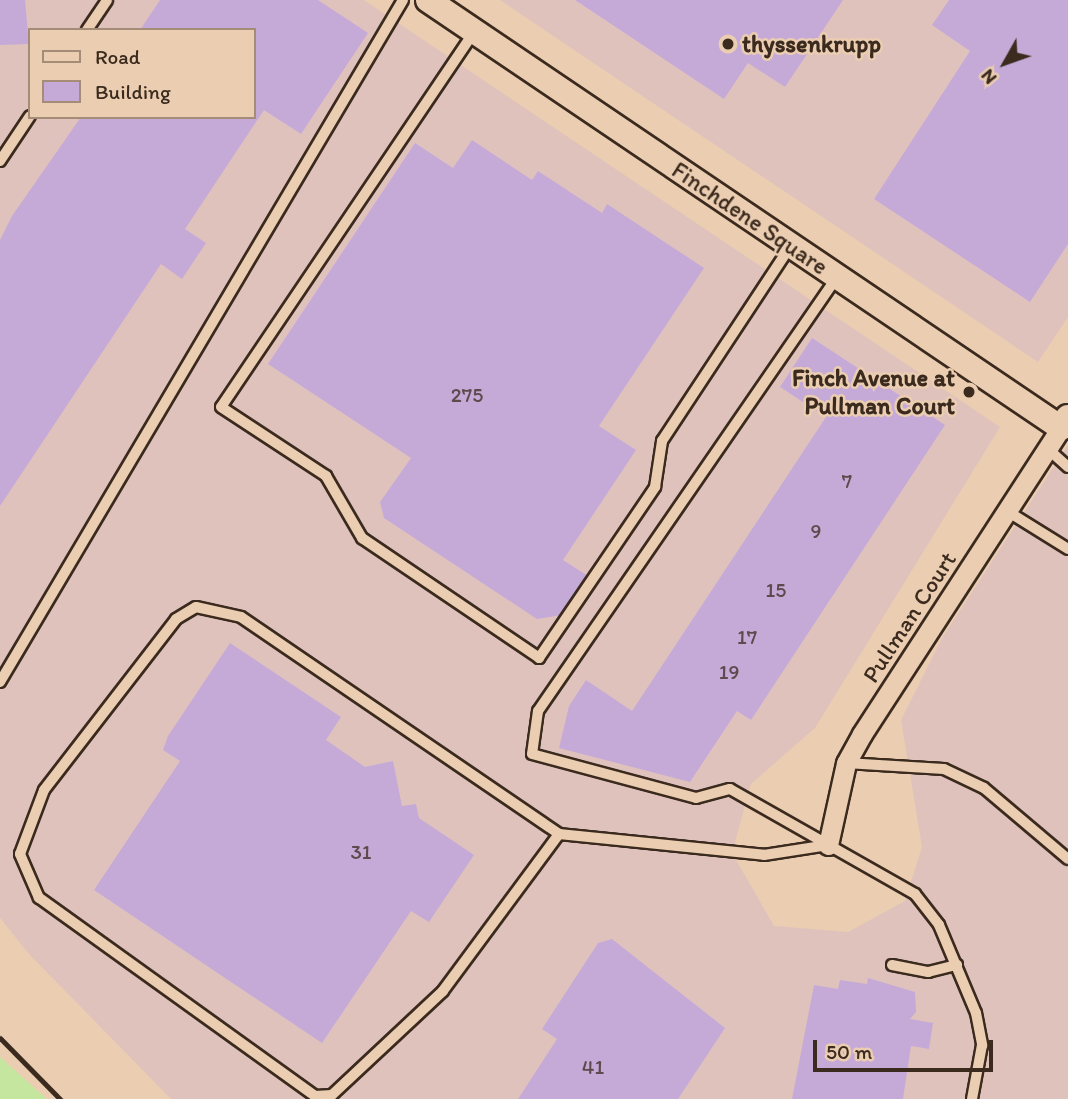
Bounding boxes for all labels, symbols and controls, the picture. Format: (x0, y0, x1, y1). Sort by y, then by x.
legend (28, 28, 256, 119)
north arrow (970, 28, 1040, 98)
place label: thyssenkrupp (742, 30, 881, 58)
marker: thyssenkrupp (720, 36, 736, 52)
text: Road (95, 44, 140, 69)
text: N (976, 65, 1001, 89)
text: Building (95, 79, 171, 104)
street label: Finchdene Square (667, 155, 833, 281)
place label: Finch Avenue at Pullman Court (792, 364, 955, 420)
house number: 275 (451, 382, 483, 408)
marker: Finch Avenue at Pullman Court (961, 384, 977, 400)
house number: 7 (842, 468, 852, 494)
house number: 9 (811, 518, 821, 544)
street label: Pullman Court (856, 546, 962, 688)
house number: 15 (766, 577, 786, 603)
house number: 17 (737, 624, 757, 650)
house number: 19 (719, 659, 739, 685)
house number: 31 (350, 839, 372, 865)
scale bar (816, 1026, 996, 1070)
text: 50 m (826, 1039, 872, 1064)
house number: 41 (582, 1054, 604, 1080)

